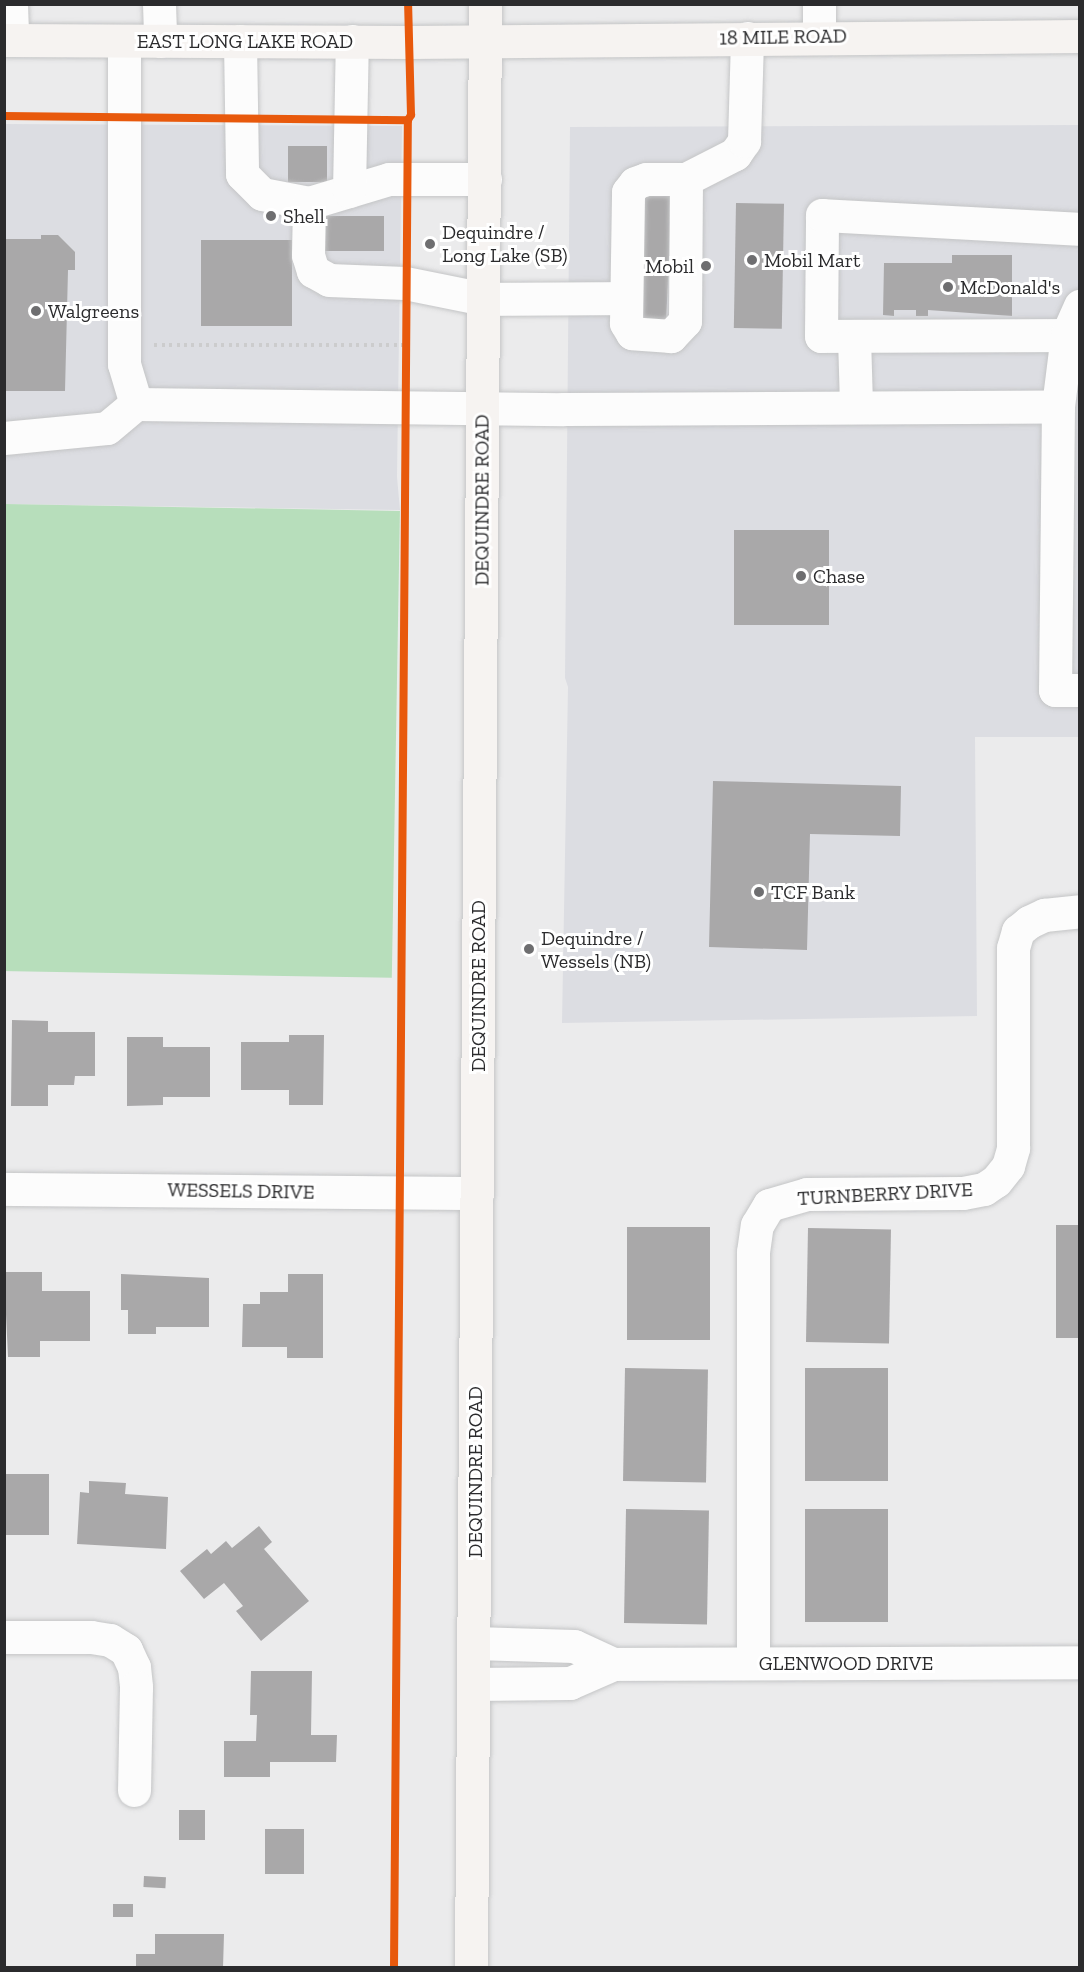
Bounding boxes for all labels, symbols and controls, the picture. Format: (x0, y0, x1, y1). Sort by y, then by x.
street label: 18 MILE ROAD (719, 24, 847, 50)
street label: EAST LONG LAKE ROAD (137, 29, 353, 53)
place label: Shell (283, 204, 325, 228)
marker: Shell (264, 209, 278, 223)
place label: Dequindre / Long Lake (SB) (442, 220, 567, 267)
marker: Dequindre / Long Lake (SB) (423, 237, 437, 251)
place label: Mobil Mart (764, 248, 860, 272)
marker: Mobil Mart (745, 253, 759, 267)
place label: Mobil (645, 254, 694, 278)
marker: Mobil (699, 259, 713, 273)
place label: McDonald's (960, 275, 1060, 299)
marker: McDonald's (941, 280, 955, 294)
place label: Walgreens (48, 299, 139, 323)
marker: Walgreens (29, 304, 43, 318)
street label: DEQUINDRE ROAD (470, 414, 494, 586)
place label: Chase (813, 564, 865, 588)
marker: Chase (794, 569, 808, 583)
place label: TCF Bank (771, 880, 856, 904)
marker: TCF Bank (752, 885, 766, 899)
street label: DEQUINDRE ROAD (466, 900, 490, 1072)
place label: Dequindre / Wessels (NB) (541, 926, 651, 973)
marker: Dequindre / Wessels (NB) (522, 942, 536, 956)
street label: TURNBERRY DRIVE (796, 1177, 974, 1211)
street label: WESSELS DRIVE (167, 1178, 315, 1204)
street label: DEQUINDRE ROAD (463, 1386, 487, 1558)
street label: GLENWOOD DRIVE (759, 1651, 933, 1675)

